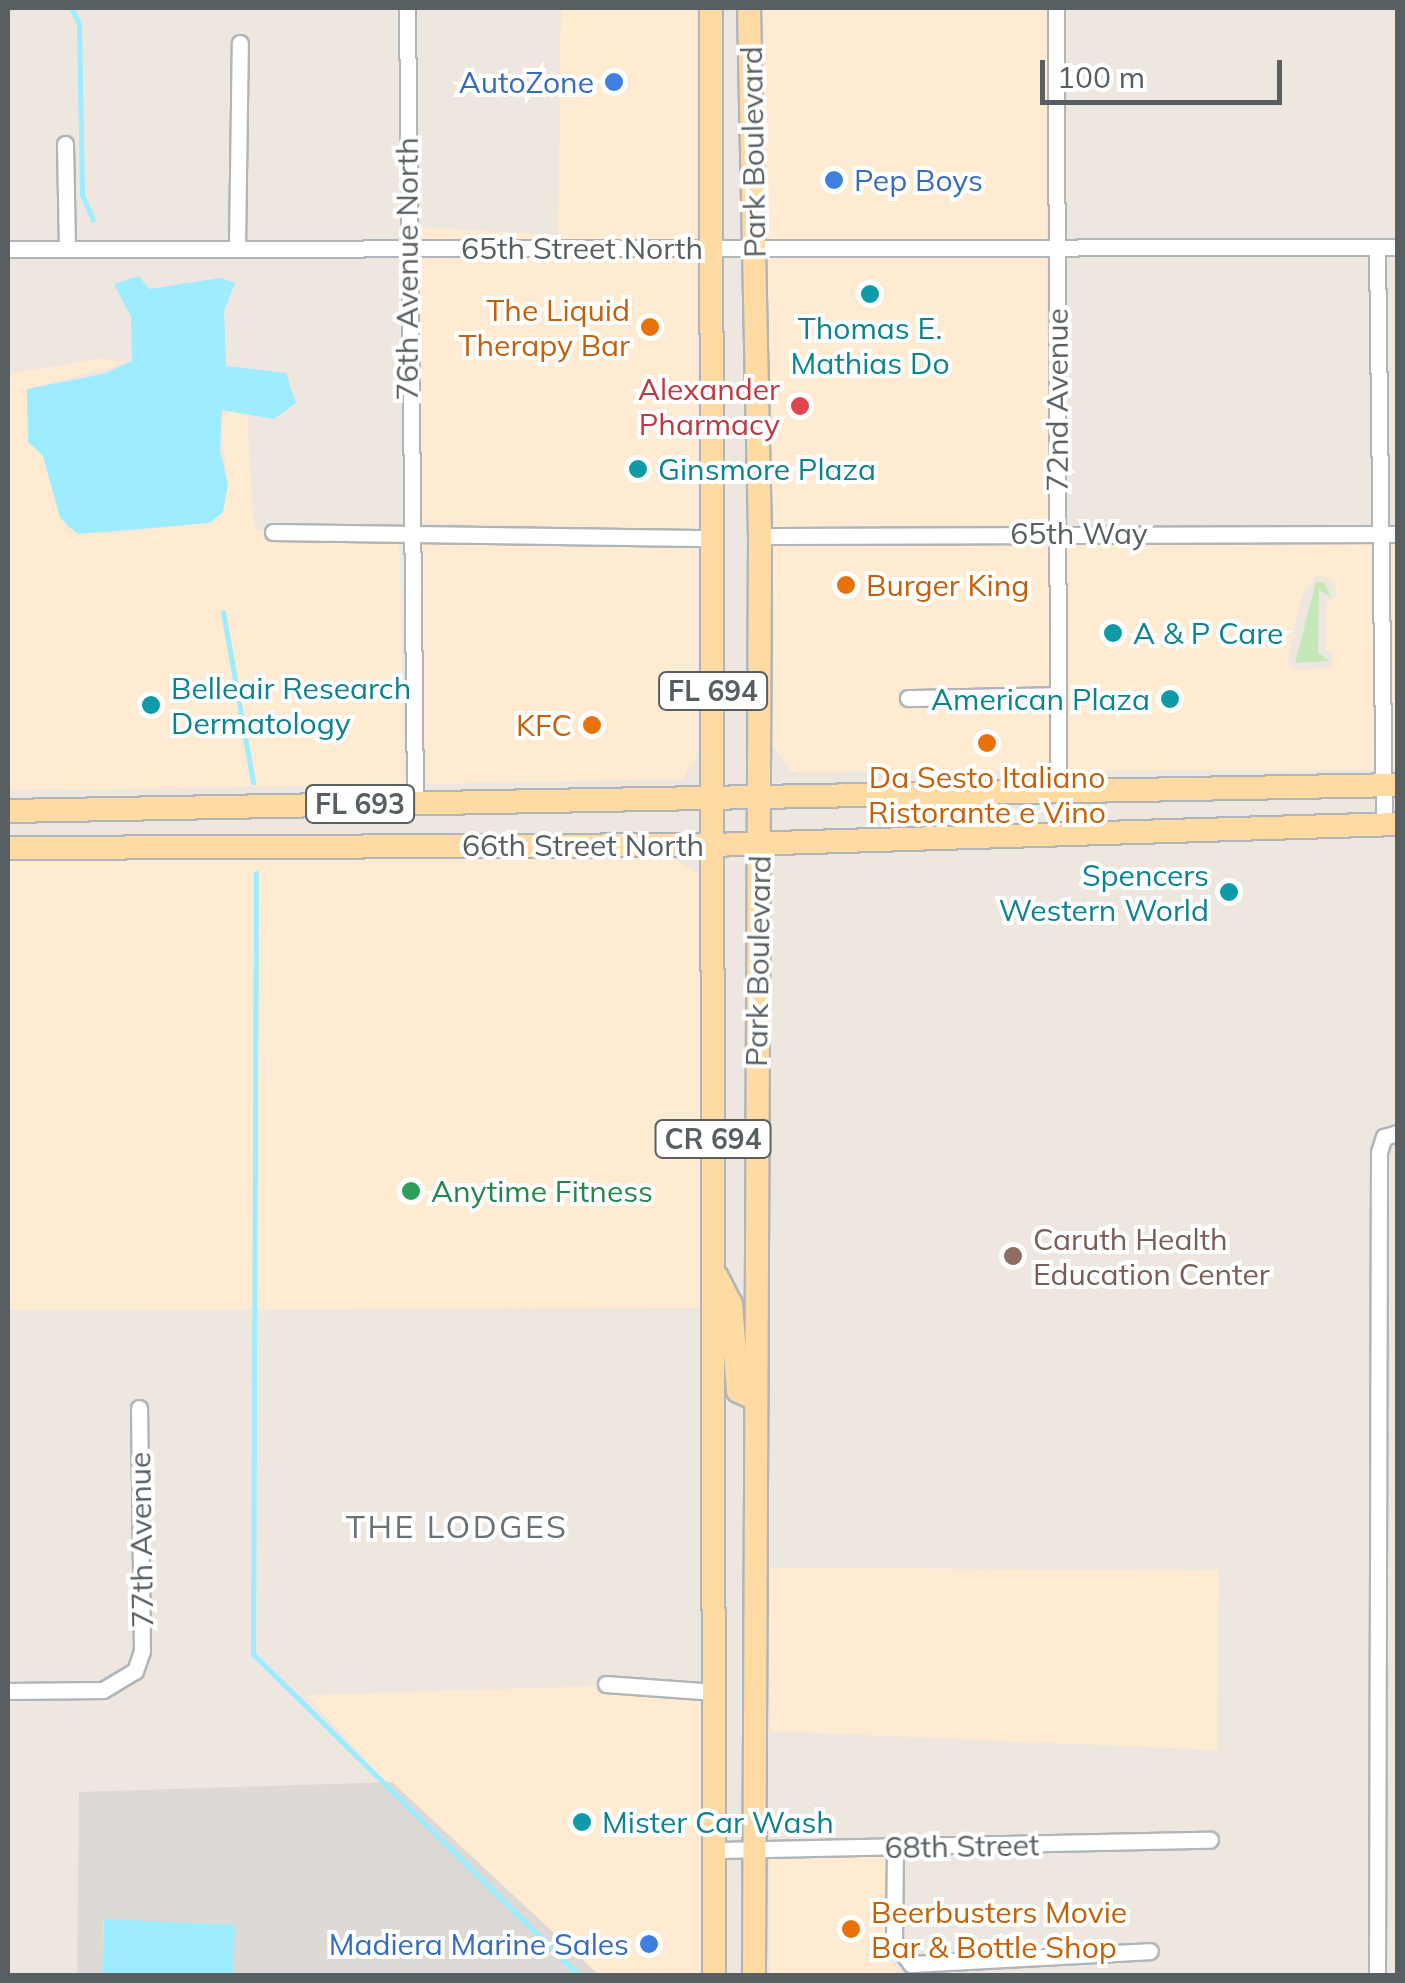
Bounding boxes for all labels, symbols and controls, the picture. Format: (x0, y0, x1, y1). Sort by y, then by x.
scale bar (1045, 40, 1288, 102)
street label: Park Boulevard (733, 46, 773, 258)
text: 100 m (1057, 58, 1145, 96)
place label: AutoZone (459, 64, 594, 100)
marker: AutoZone (603, 71, 625, 93)
street label: 76th Avenue North (389, 137, 425, 401)
place label: Pep Boys (854, 162, 983, 198)
marker: Pep Boys (823, 169, 845, 191)
street label: 65th Street North (461, 230, 703, 266)
marker: Thomas E. Mathias Do (859, 283, 881, 305)
place label: The Liquid Therapy Bar (458, 292, 630, 362)
street label: 72nd Avenue (1039, 308, 1075, 492)
place label: Thomas E. Mathias Do (790, 310, 950, 380)
marker: The Liquid Therapy Bar (639, 316, 661, 338)
place label: Alexander Pharmacy (638, 371, 780, 442)
marker: Alexander Pharmacy (789, 395, 811, 417)
place label: Ginsmore Plaza (658, 451, 876, 487)
marker: Ginsmore Plaza (627, 458, 649, 480)
street label: 65th Way (1010, 515, 1148, 551)
place label: Burger King (866, 567, 1029, 603)
marker: Burger King (835, 574, 857, 596)
place label: A & P Care (1133, 615, 1283, 651)
marker: A & P Care (1102, 622, 1124, 644)
road number: FL 694 (658, 668, 768, 714)
place label: Belleair Research Dermatology (171, 670, 411, 740)
place label: American Plaza (931, 681, 1150, 717)
marker: American Plaza (1159, 688, 1181, 710)
marker: Belleair Research Dermatology (140, 694, 162, 716)
place label: KFC (516, 707, 572, 743)
marker: KFC (581, 714, 603, 736)
marker: Da Sesto Italiano Ristorante e Vino (976, 732, 998, 754)
place label: Da Sesto Italiano Ristorante e Vino (868, 759, 1106, 830)
road number: FL 693 (305, 781, 415, 827)
street label: 66th Street North (462, 827, 704, 863)
street label: Park Boulevard (738, 855, 778, 1067)
place label: Spencers Western World (999, 857, 1209, 928)
marker: Spencers Western World (1218, 881, 1240, 903)
road number: CR 694 (653, 1116, 773, 1162)
place label: Anytime Fitness (431, 1173, 653, 1209)
marker: Anytime Fitness (400, 1180, 422, 1202)
place label: Caruth Health Education Center (1033, 1221, 1270, 1292)
marker: Caruth Health Education Center (1002, 1245, 1024, 1267)
street label: 77th Avenue (121, 1451, 161, 1629)
district label: THE LODGES (346, 1507, 568, 1545)
place label: Mister Car Wash (602, 1804, 834, 1840)
marker: Mister Car Wash (571, 1811, 593, 1833)
street label: 68th Street (884, 1827, 1040, 1865)
place label: Beerbusters Movie Bar & Bottle Shop (871, 1894, 1127, 1964)
marker: Beerbusters Movie Bar & Bottle Shop (840, 1918, 862, 1940)
place label: Madiera Marine Sales (329, 1926, 629, 1962)
marker: Madiera Marine Sales (638, 1933, 660, 1955)

